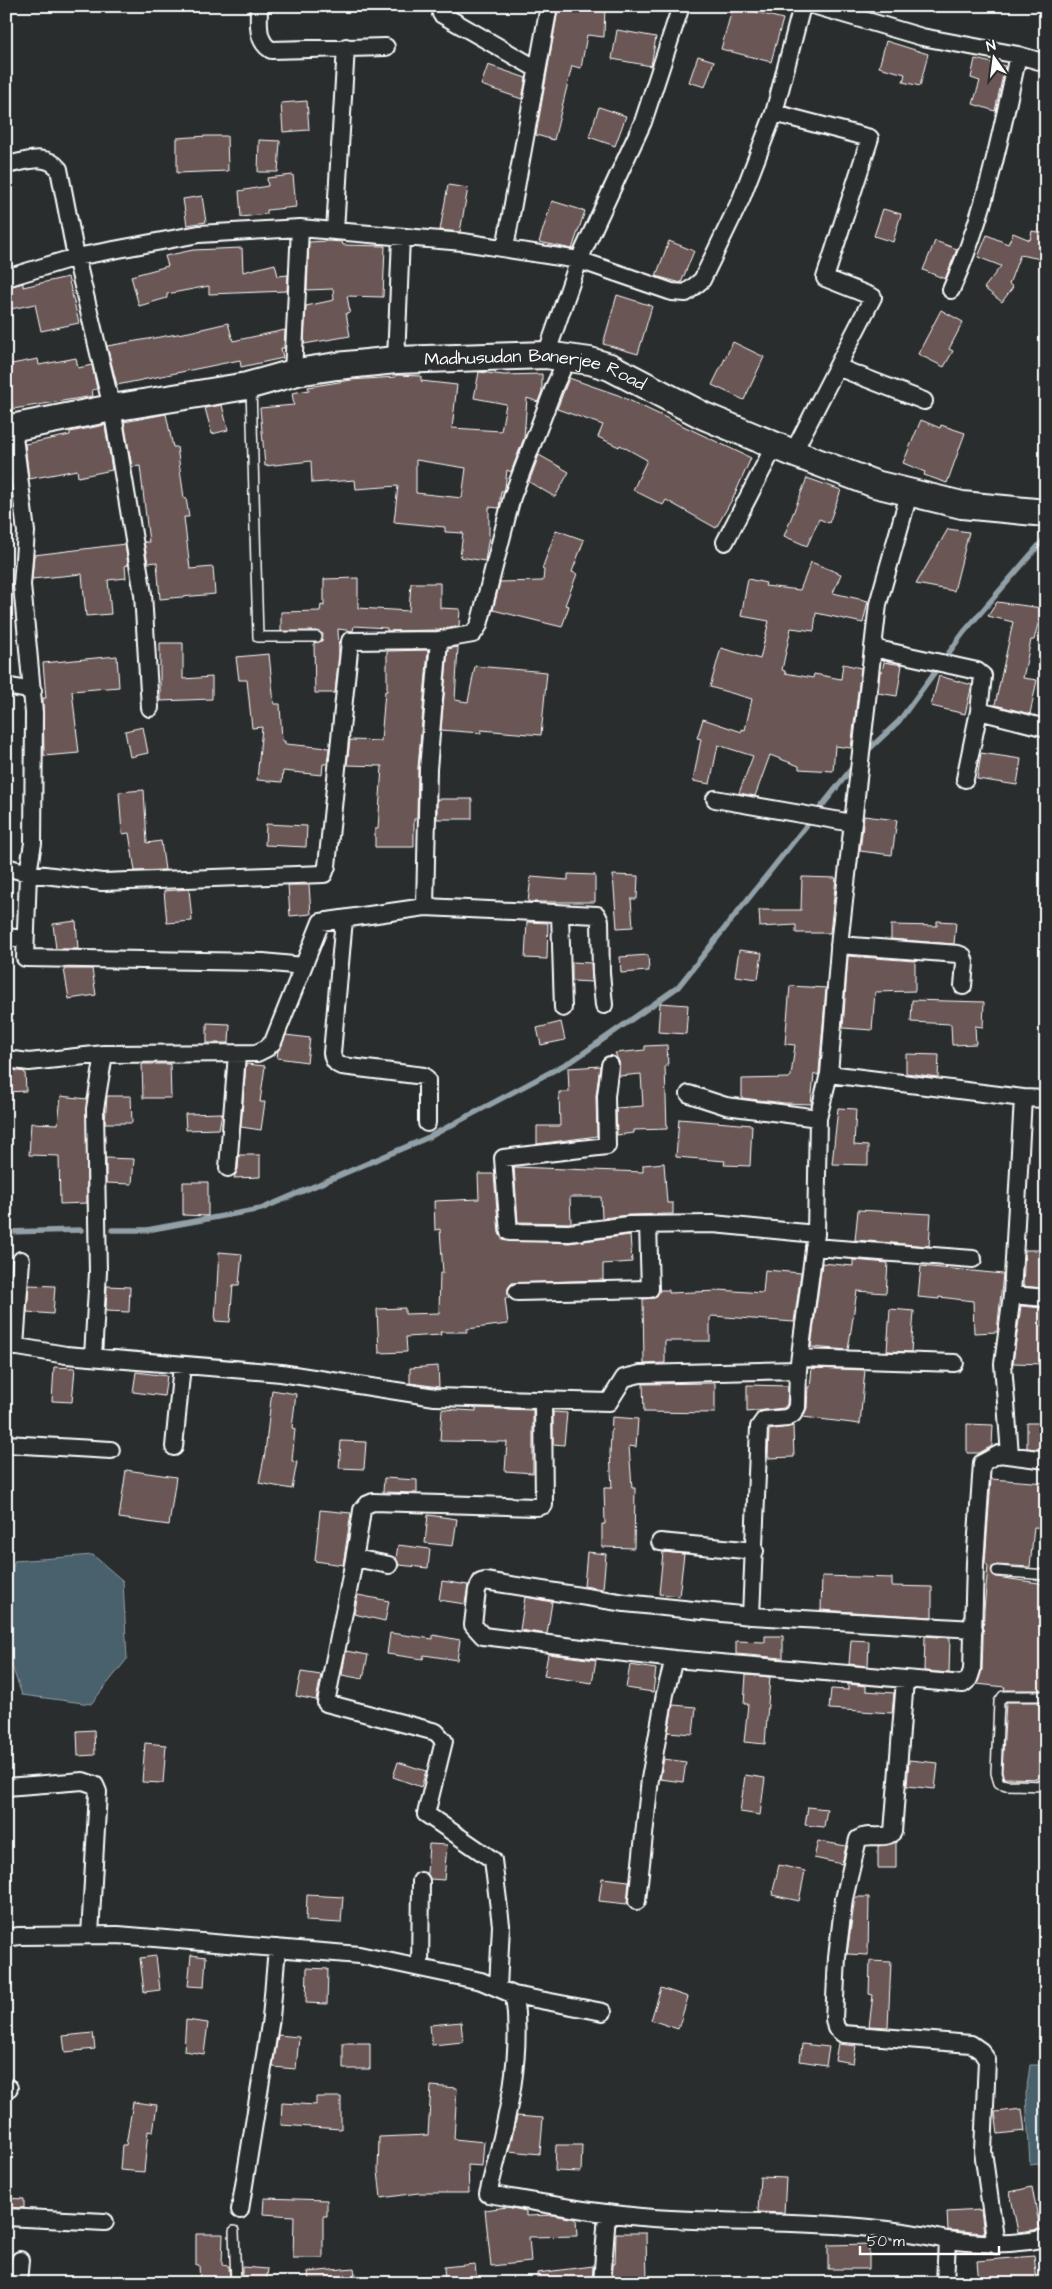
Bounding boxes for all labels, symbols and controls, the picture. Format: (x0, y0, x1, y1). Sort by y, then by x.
north arrow (970, 32, 1020, 82)
text: N (984, 36, 998, 57)
street label: Madhusudan Banerjee Road (424, 343, 650, 397)
scale bar (860, 2224, 998, 2256)
text: 50 m (867, 2231, 905, 2252)

